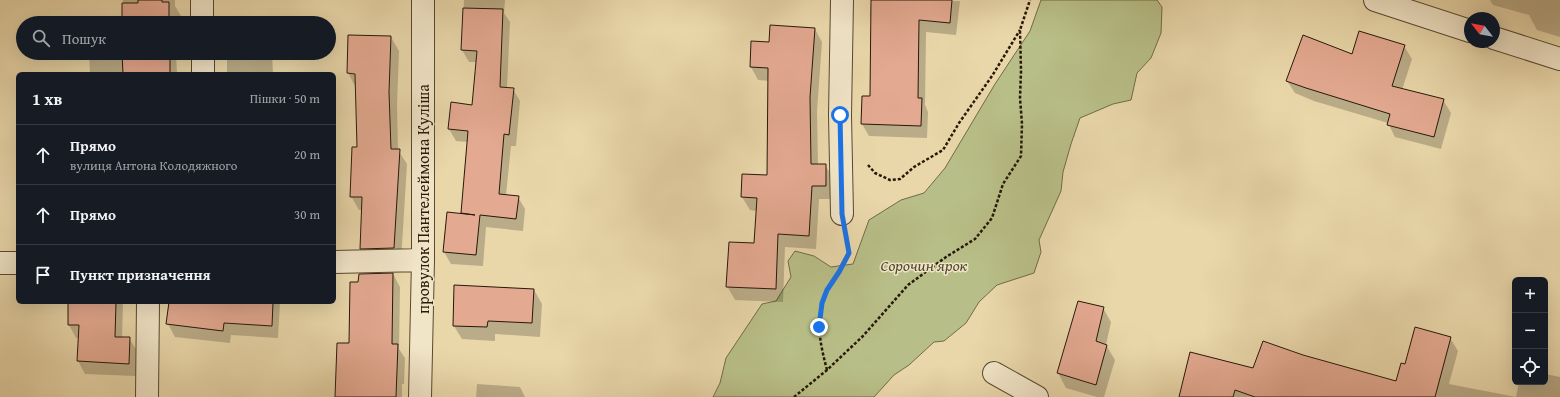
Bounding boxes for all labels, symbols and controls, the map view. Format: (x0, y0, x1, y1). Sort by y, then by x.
north arrow (1464, 12, 1500, 48)
search box (16, 16, 336, 60)
icon: search (30, 27, 52, 49)
text: Пошук (62, 28, 106, 49)
street label: провулок Пантелеймона Куліша (411, 84, 435, 314)
text: 1 хв (32, 86, 62, 111)
text: Пішки · 50 m (250, 89, 320, 108)
route start (831, 106, 849, 124)
text: Прямо (70, 135, 116, 156)
icon: ahead (32, 144, 54, 166)
text: 20 m (294, 145, 320, 164)
text: вулиця Антона Колодяжного (70, 156, 238, 175)
icon: ahead (32, 204, 54, 226)
text: Прямо (70, 204, 116, 225)
text: 30 m (294, 205, 320, 224)
park label: Сорочин ярок (881, 253, 968, 277)
icon: arrive (32, 264, 54, 286)
text: Пункт призначення (70, 264, 211, 285)
map controls (1512, 277, 1548, 385)
button: + (1512, 277, 1548, 313)
button: − (1512, 313, 1548, 349)
route end (810, 318, 828, 336)
button: locate (1512, 349, 1548, 385)

